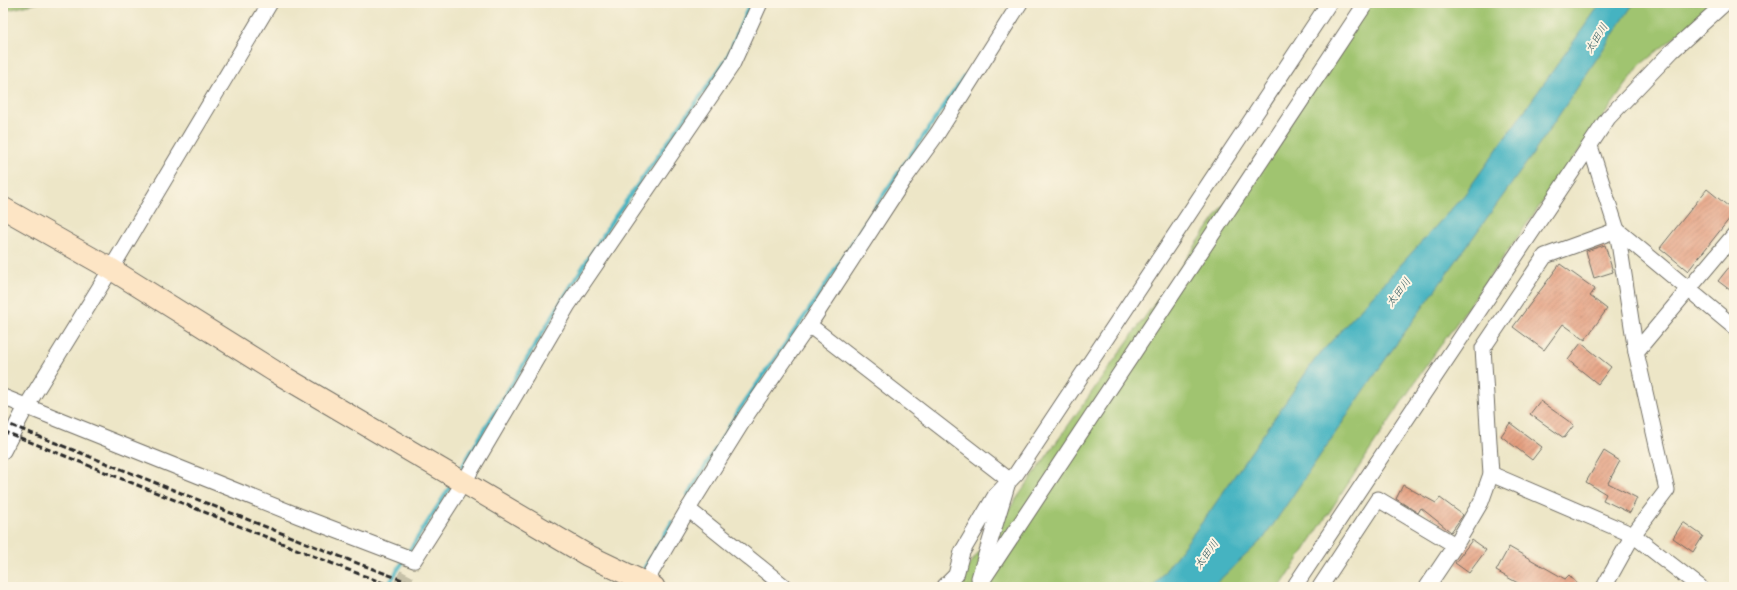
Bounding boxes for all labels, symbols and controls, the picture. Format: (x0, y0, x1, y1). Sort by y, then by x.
water label: 太田川 (1581, 20, 1611, 56)
water label: 太田川 (1382, 275, 1414, 309)
water label: 太田川 (1191, 537, 1221, 571)

